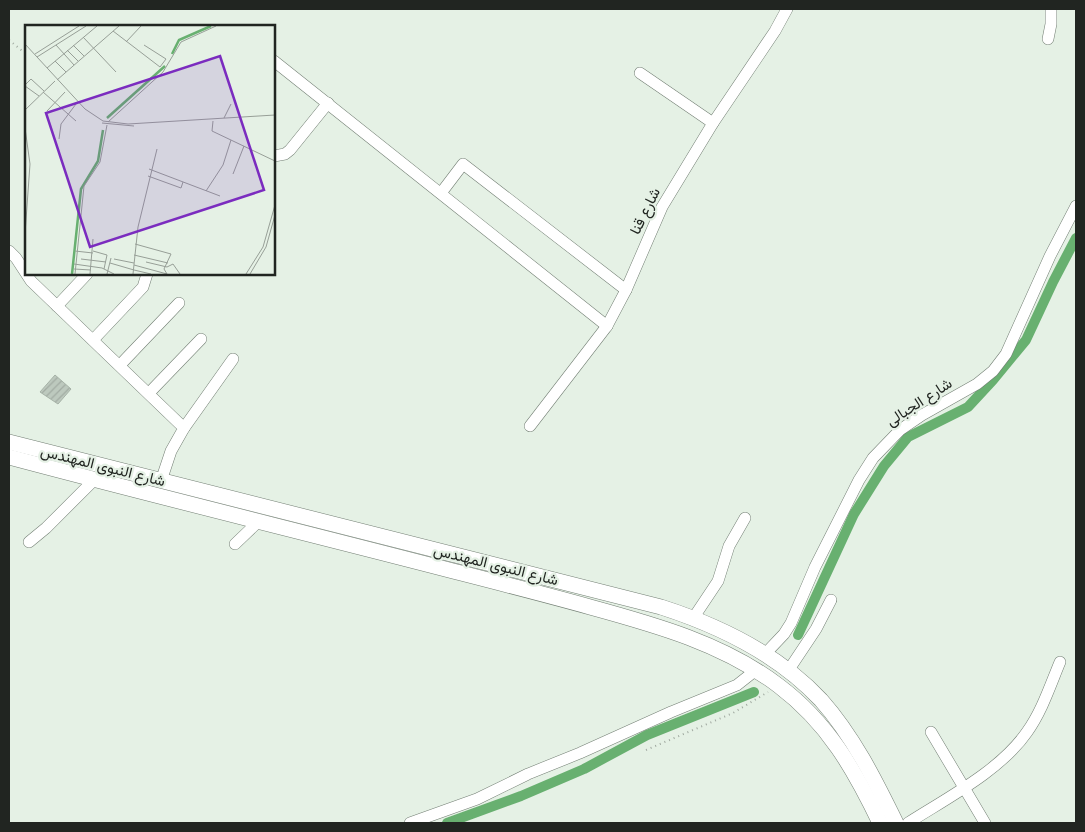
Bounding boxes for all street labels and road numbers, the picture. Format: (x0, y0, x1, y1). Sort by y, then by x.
street label: شارع قنا (625, 184, 666, 238)
street label: شارع الجبالى (882, 373, 957, 432)
street label: شارع النبوى المهندس (38, 441, 168, 492)
street label: شارع النبوى المهندس (431, 540, 561, 591)

